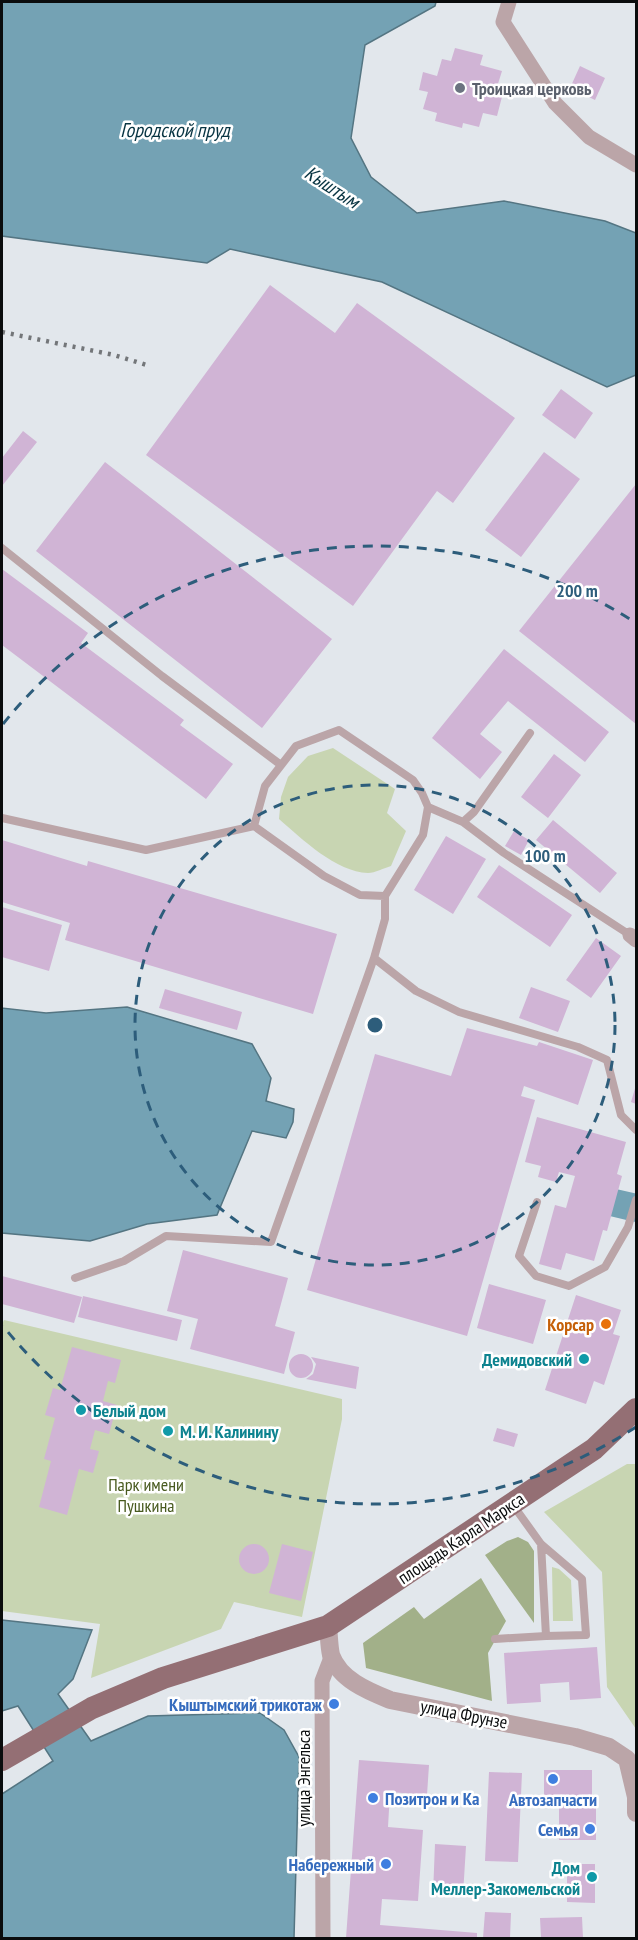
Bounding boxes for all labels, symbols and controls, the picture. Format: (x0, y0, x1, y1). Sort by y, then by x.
place label: Троицкая церковь (472, 77, 592, 100)
marker: Троицкая церковь (453, 81, 467, 95)
water label: Городской пруд (120, 117, 231, 143)
water label: Кыштым (300, 160, 366, 215)
text: 200 m (556, 579, 598, 602)
text: 100 m (524, 844, 566, 867)
centre of rings (365, 1015, 385, 1035)
place label: Корсар (547, 1313, 594, 1336)
marker: Корсар (599, 1317, 613, 1331)
place label: Демидовский (482, 1348, 572, 1371)
marker: Демидовский (577, 1352, 591, 1366)
place label: Белый дом (93, 1399, 166, 1422)
marker: Белый дом (74, 1403, 88, 1417)
place label: М. И. Калинину (180, 1420, 279, 1443)
marker: М. И. Калинину (161, 1424, 175, 1438)
park label: Парк имени Пушкина (108, 1473, 184, 1517)
street label: площадь Карла Маркса (393, 1487, 529, 1589)
place label: Кыштымский трикотаж (169, 1693, 323, 1716)
street label: улица Фрунзе (419, 1694, 509, 1734)
marker: Кыштымский трикотаж (327, 1697, 341, 1711)
street label: улица Энгельса (292, 1730, 315, 1826)
marker: Автозапчасти (546, 1772, 560, 1786)
place label: Позитрон и Ка (385, 1787, 479, 1810)
place label: Автозапчасти (508, 1788, 597, 1811)
marker: Позитрон и Ка (366, 1791, 380, 1805)
place label: Семья (538, 1818, 578, 1841)
marker: Семья (583, 1822, 597, 1836)
place label: Набережный (288, 1853, 374, 1876)
place label: Дом Меллер-Закомельской (431, 1856, 580, 1900)
marker: Набережный (379, 1857, 393, 1871)
marker: Дом Меллер-Закомельской (585, 1870, 599, 1884)

